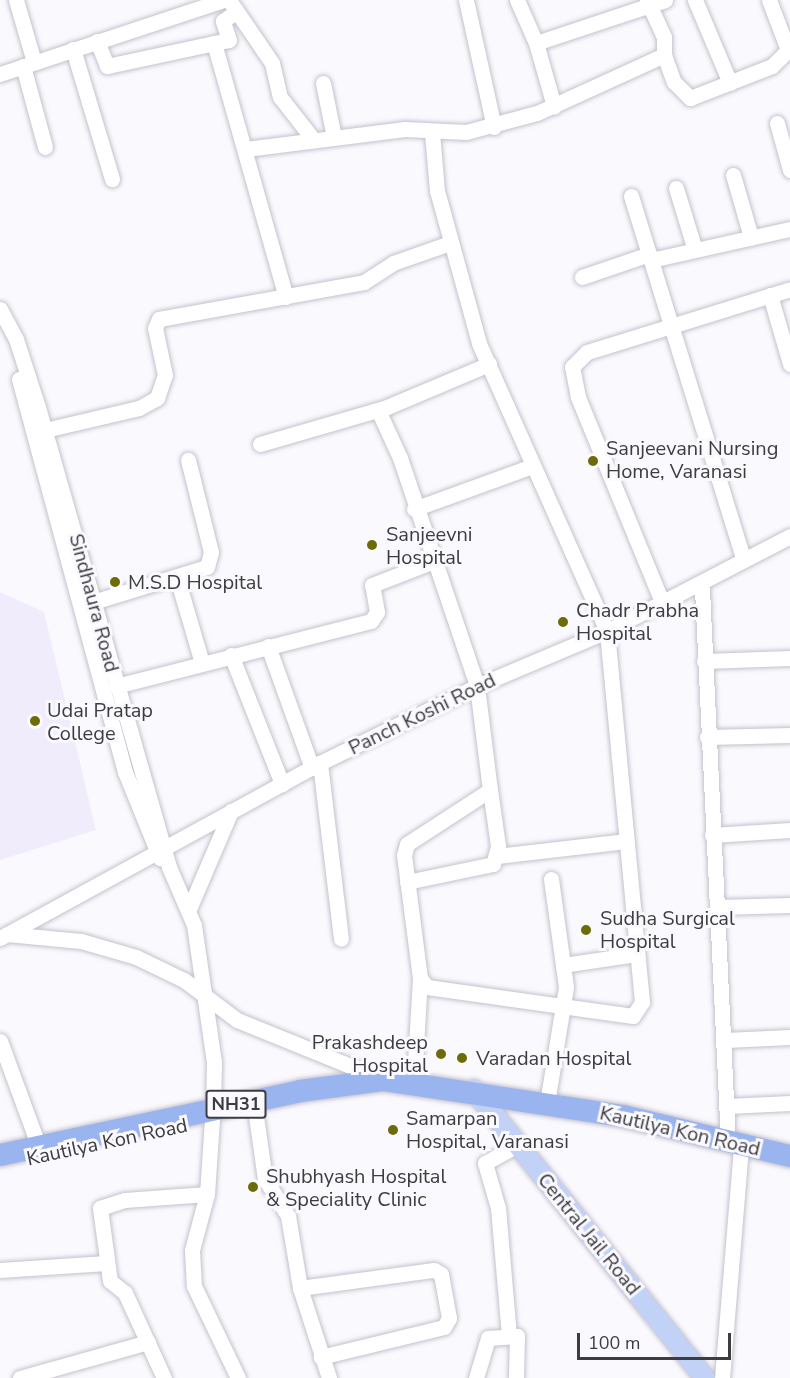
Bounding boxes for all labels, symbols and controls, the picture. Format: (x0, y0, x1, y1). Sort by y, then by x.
place label: Sanjeevani Nursing Home, Varanasi (606, 437, 778, 484)
marker: Sanjeevani Nursing Home, Varanasi (584, 452, 602, 470)
place label: Sanjeevni Hospital (386, 522, 472, 569)
street label: Sindhaura Road (64, 531, 124, 675)
marker: Sanjeevni Hospital (363, 536, 381, 554)
place label: M.S.D Hospital (128, 570, 262, 594)
marker: M.S.D Hospital (106, 573, 124, 591)
place label: Chadr Prabha Hospital (576, 598, 699, 645)
marker: Chadr Prabha Hospital (554, 613, 572, 631)
street label: Panch Koshi Road (345, 668, 499, 760)
place label: Udai Pratap College (47, 698, 153, 745)
marker: Udai Pratap College (28, 714, 42, 728)
place label: Sudha Surgical Hospital (600, 906, 735, 953)
marker: Sudha Surgical Hospital (577, 921, 595, 939)
place label: Prakashdeep Hospital (312, 1030, 428, 1077)
marker: Prakashdeep Hospital (432, 1045, 450, 1063)
place label: Varadan Hospital (476, 1046, 631, 1070)
marker: Varadan Hospital (453, 1049, 471, 1067)
road number: NH31 (204, 1089, 268, 1119)
street label: Kautilya Kon Road (597, 1101, 763, 1161)
place label: Samarpan Hospital, Varanasi (406, 1106, 569, 1153)
street label: Kautilya Kon Road (24, 1113, 190, 1171)
marker: Samarpan Hospital, Varanasi (384, 1121, 402, 1139)
place label: Shubhyash Hospital & Speciality Clinic (266, 1164, 446, 1211)
street label: Central Jail Road (533, 1168, 645, 1300)
marker: Shubhyash Hospital & Speciality Clinic (244, 1178, 262, 1196)
scale bar (580, 1321, 734, 1359)
text: 100 m (588, 1331, 640, 1355)

